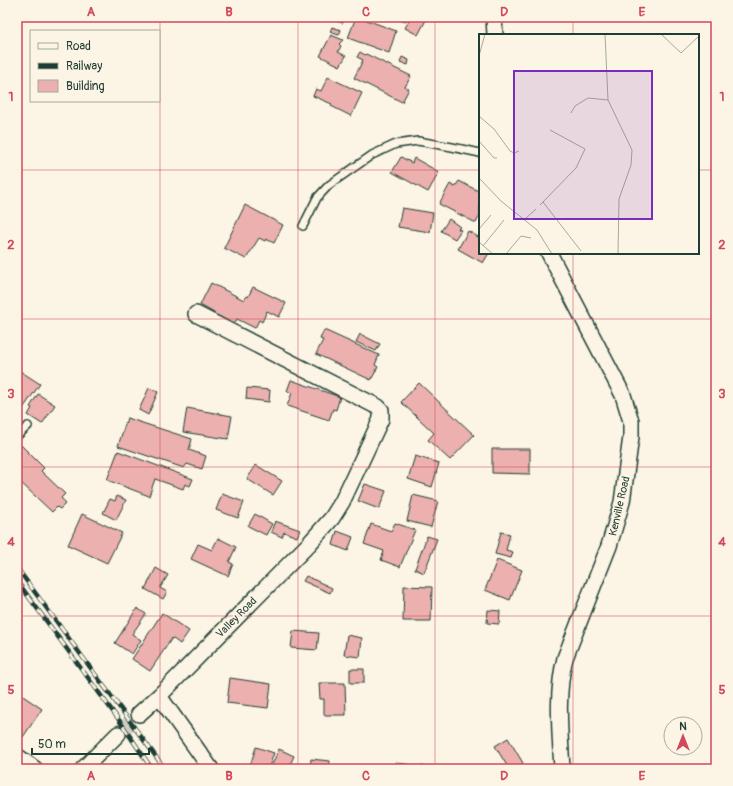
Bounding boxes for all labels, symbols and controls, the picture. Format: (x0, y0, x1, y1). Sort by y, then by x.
text: A (87, 4, 96, 20)
text: B (225, 4, 233, 20)
text: C (362, 4, 370, 20)
text: D (500, 4, 508, 20)
text: E (639, 4, 646, 20)
legend (30, 30, 160, 102)
inset map (479, 34, 699, 254)
text: Road (66, 39, 91, 54)
text: Railway (66, 59, 102, 74)
text: Building (66, 79, 105, 94)
text: 1 (8, 89, 14, 105)
text: 1 (719, 89, 725, 105)
text: 2 (7, 237, 15, 253)
text: 2 (718, 237, 726, 253)
text: 3 (7, 386, 15, 402)
text: 3 (718, 386, 726, 402)
street label: Kenville Road (606, 475, 633, 537)
text: 4 (7, 534, 15, 550)
text: 4 (718, 534, 726, 550)
street label: Valley Road (213, 594, 259, 640)
text: 5 (7, 682, 15, 698)
text: 5 (718, 682, 726, 698)
north arrow (663, 716, 703, 756)
text: N (679, 720, 687, 733)
scale bar (32, 730, 149, 756)
text: 50 m (38, 737, 66, 752)
text: A (87, 768, 96, 784)
text: B (225, 768, 233, 784)
text: C (362, 768, 370, 784)
text: D (500, 768, 508, 784)
text: E (639, 768, 646, 784)

